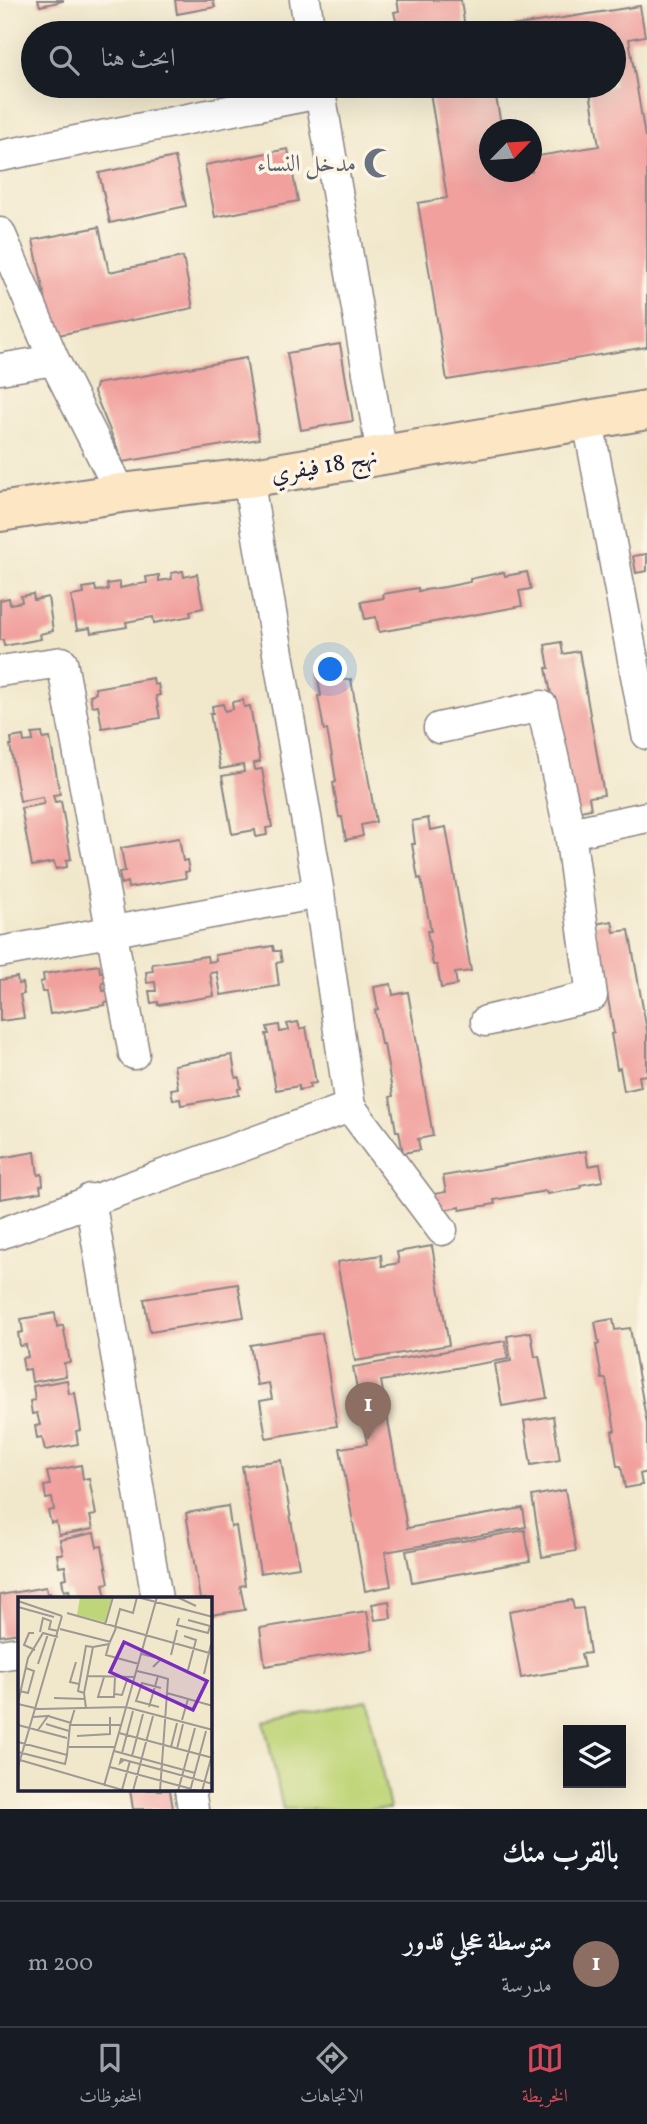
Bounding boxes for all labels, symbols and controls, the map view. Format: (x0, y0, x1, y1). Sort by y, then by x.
search box (21, 21, 626, 98)
icon: search (45, 41, 83, 79)
text: ابحث هنا (101, 41, 176, 77)
north arrow (479, 119, 542, 182)
mosque icon: مدخل النساء (362, 146, 396, 180)
place label: مدخل النساء (257, 148, 356, 182)
street label: نهج 18 فيفري (268, 441, 381, 495)
your location (313, 652, 347, 686)
pin: 1 (345, 1382, 391, 1440)
inset map (18, 1597, 212, 1792)
map controls (563, 1725, 626, 1788)
button: layers (563, 1725, 626, 1788)
text: بالقرب منك (502, 1833, 619, 1875)
text: متوسطة عجلي قدور (404, 1925, 552, 1961)
text: 200 m (28, 1948, 93, 1980)
text: 1 (591, 1948, 601, 1980)
text: مدرسة (501, 1970, 552, 2002)
tab: المحفوظات (79, 2039, 142, 2114)
tab: الاتجاهات (300, 2039, 363, 2114)
tab: الخريطة (522, 2039, 568, 2114)

